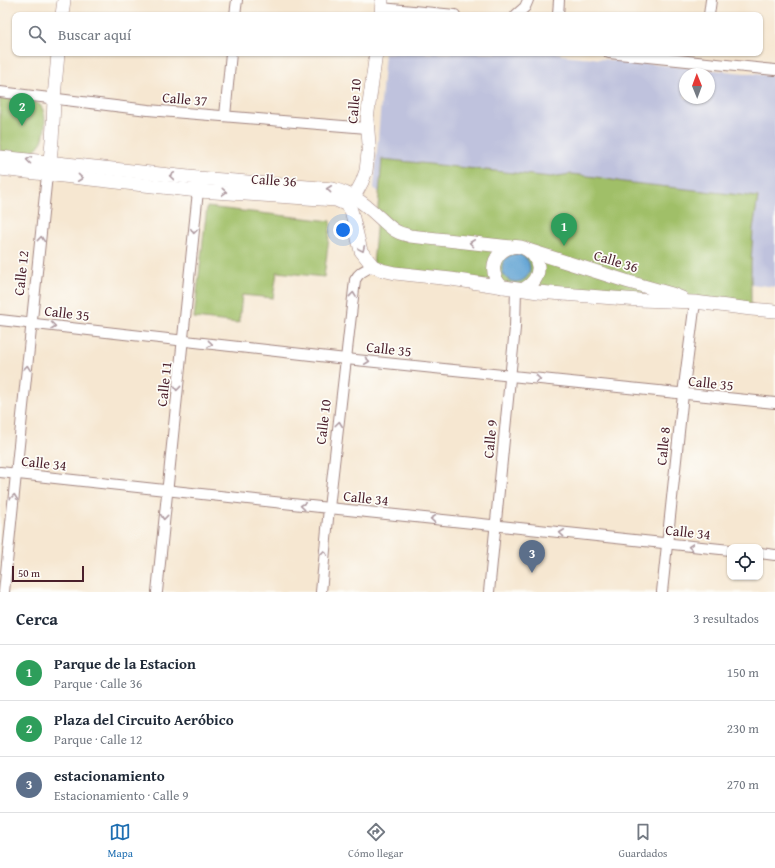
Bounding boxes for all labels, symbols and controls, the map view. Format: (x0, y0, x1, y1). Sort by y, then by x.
search box (12, 12, 763, 56)
icon: search (26, 23, 48, 45)
text: Buscar aquí (58, 24, 131, 45)
north arrow (679, 68, 715, 104)
street label: Calle 10 (342, 77, 366, 124)
street label: Calle 37 (162, 87, 209, 111)
pin: 2 (9, 93, 35, 126)
one-way arrow (25, 156, 32, 165)
street label: Calle 36 (251, 168, 298, 192)
one-way arrow (169, 171, 175, 180)
one-way arrow (77, 174, 83, 183)
one-way arrow (326, 184, 332, 193)
one-way arrow (221, 188, 227, 197)
pin: 1 (551, 213, 577, 246)
your location (333, 220, 353, 240)
one-way arrow (190, 228, 199, 234)
one-way arrow (36, 236, 45, 242)
one-way arrow (469, 239, 475, 248)
one-way arrow (357, 245, 365, 253)
street label: Calle 36 (591, 245, 641, 277)
street label: Calle 12 (9, 249, 33, 297)
one-way arrow (348, 292, 357, 298)
street label: Calle 35 (43, 300, 91, 326)
one-way arrow (50, 321, 56, 330)
street label: Calle 35 (365, 337, 413, 361)
one-way arrow (207, 339, 213, 348)
one-way arrow (364, 356, 370, 365)
street label: Calle 11 (152, 360, 176, 408)
one-way arrow (22, 365, 31, 371)
street label: Calle 35 (687, 371, 735, 395)
one-way arrow (535, 374, 541, 383)
one-way arrow (173, 385, 182, 391)
street label: Calle 10 (310, 398, 336, 446)
street label: Calle 9 (478, 419, 502, 459)
one-way arrow (334, 421, 343, 427)
street label: Calle 8 (651, 426, 675, 466)
street label: Calle 34 (20, 451, 68, 475)
street label: Calle 34 (342, 486, 390, 510)
one-way arrow (9, 494, 18, 500)
one-way arrow (300, 501, 306, 510)
one-way arrow (160, 514, 169, 520)
one-way arrow (430, 515, 436, 524)
street label: Calle 34 (664, 520, 712, 544)
one-way arrow (559, 529, 565, 538)
pin: 3 (519, 540, 545, 573)
one-way arrow (688, 542, 694, 551)
map controls (727, 544, 763, 580)
button: locate (727, 544, 763, 580)
one-way arrow (320, 550, 329, 556)
scale bar (12, 564, 84, 583)
text: 50 m (18, 565, 40, 581)
text: Cerca (16, 606, 58, 631)
text: 3 resultados (693, 609, 759, 628)
text: Parque de la Estacion (54, 653, 196, 674)
text: 1 (26, 663, 32, 682)
text: 150 m (727, 663, 759, 682)
text: Parque · Calle 36 (54, 674, 142, 693)
text: Plaza del Circuito Aeróbico (54, 709, 234, 730)
text: 2 (26, 719, 32, 738)
text: 230 m (727, 719, 759, 738)
text: Parque · Calle 12 (54, 730, 142, 749)
text: estacionamiento (54, 765, 165, 786)
text: 3 (26, 775, 32, 794)
text: 270 m (727, 775, 759, 794)
text: Estacionamiento · Calle 9 (54, 786, 188, 805)
tab: Mapa (108, 821, 133, 861)
tab: Cómo llegar (348, 821, 403, 861)
tab: Guardados (618, 821, 667, 861)

